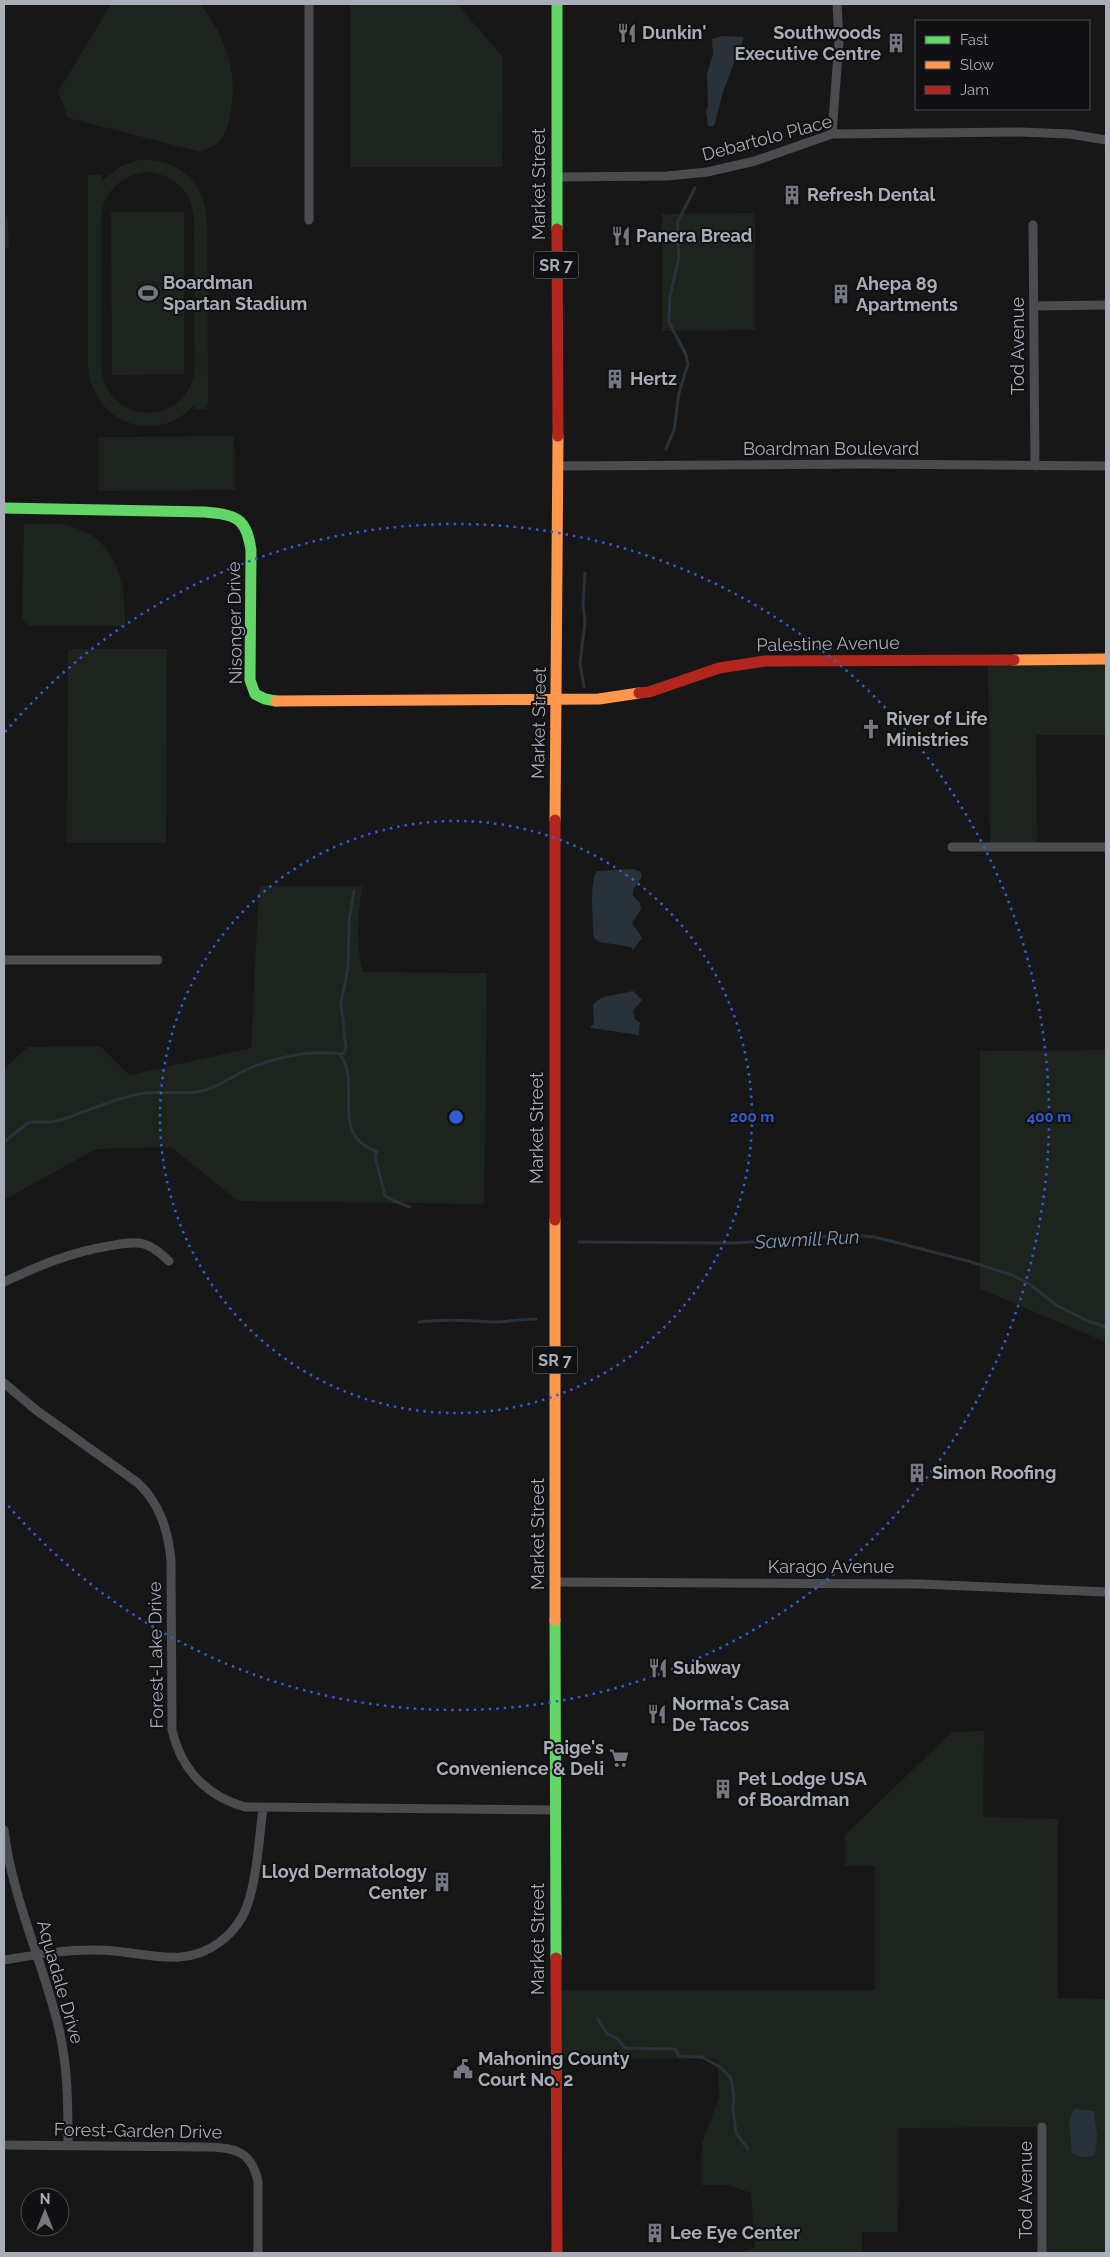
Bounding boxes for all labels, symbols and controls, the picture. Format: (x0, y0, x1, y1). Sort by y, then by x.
legend (915, 20, 1090, 110)
restaurant icon: Dunkin' (616, 22, 638, 44)
place label: Dunkin' (642, 22, 706, 43)
place label: Southwoods Executive Centre (734, 22, 881, 64)
text: Fast (960, 31, 988, 49)
building icon: Southwoods Executive Centre (885, 32, 907, 54)
text: Slow (960, 56, 994, 74)
text: Jam (960, 81, 989, 99)
street label: Debartolo Place (700, 110, 835, 165)
street label: Market Street (528, 128, 549, 240)
building icon: Refresh Dental (781, 184, 803, 206)
place label: Refresh Dental (807, 184, 935, 205)
restaurant icon: Panera Bread (610, 225, 632, 247)
place label: Panera Bread (636, 225, 752, 246)
road number: SR 7 (534, 252, 578, 278)
place label: Boardman Spartan Stadium (163, 272, 307, 314)
place label: Ahepa 89 Apartments (856, 273, 958, 315)
sports icon: Boardman Spartan Stadium (137, 282, 159, 304)
building icon: Ahepa 89 Apartments (830, 283, 852, 305)
street label: Tod Avenue (1007, 297, 1028, 395)
building icon: Hertz (604, 368, 626, 390)
place label: Hertz (630, 368, 677, 389)
street label: Boardman Boulevard (743, 438, 919, 459)
street label: Nisonger Drive (223, 561, 246, 685)
street label: Palestine Avenue (756, 632, 900, 655)
street label: Market Street (527, 667, 550, 779)
place label: River of Life Ministries (886, 708, 988, 750)
church icon: River of Life Ministries (860, 718, 882, 740)
street label: Market Street (526, 1072, 547, 1184)
centre of rings (447, 1108, 465, 1126)
text: 200 m (730, 1108, 774, 1126)
text: 400 m (1027, 1108, 1071, 1126)
water label: Sawmill Run (753, 1225, 860, 1253)
road number: SR 7 (532, 1346, 578, 1374)
building icon: Simon Roofing (906, 1462, 928, 1484)
place label: Simon Roofing (932, 1462, 1056, 1483)
street label: Market Street (527, 1478, 548, 1590)
street label: Karago Avenue (768, 1556, 895, 1577)
street label: Forest-Lake Drive (144, 1581, 167, 1729)
restaurant icon: Subway (647, 1657, 669, 1679)
place label: Subway (673, 1657, 741, 1678)
place label: Norma's Casa De Tacos (672, 1693, 789, 1735)
restaurant icon: Norma's Casa De Tacos (646, 1703, 668, 1725)
place label: Paige's Convenience & Deli (436, 1737, 604, 1779)
supermarket icon: Paige's Convenience & Deli (608, 1747, 630, 1769)
place label: Pet Lodge USA of Boardman (738, 1768, 868, 1810)
building icon: Pet Lodge USA of Boardman (712, 1778, 734, 1800)
place label: Lloyd Dermatology Center (261, 1861, 427, 1903)
building icon: Lloyd Dermatology Center (431, 1871, 453, 1893)
street label: Market Street (527, 1883, 548, 1995)
street label: Aquadale Drive (33, 1918, 88, 2046)
place label: Mahoning County Court No. 2 (478, 2048, 630, 2090)
public building icon: Mahoning County Court No. 2 (452, 2058, 474, 2080)
street label: Forest-Garden Drive (54, 2119, 223, 2142)
street label: Tod Avenue (1015, 2141, 1036, 2239)
north arrow (20, 2187, 70, 2237)
text: N (40, 2191, 50, 2207)
building icon: Lee Eye Center (644, 2222, 666, 2244)
place label: Lee Eye Center (670, 2222, 800, 2243)

